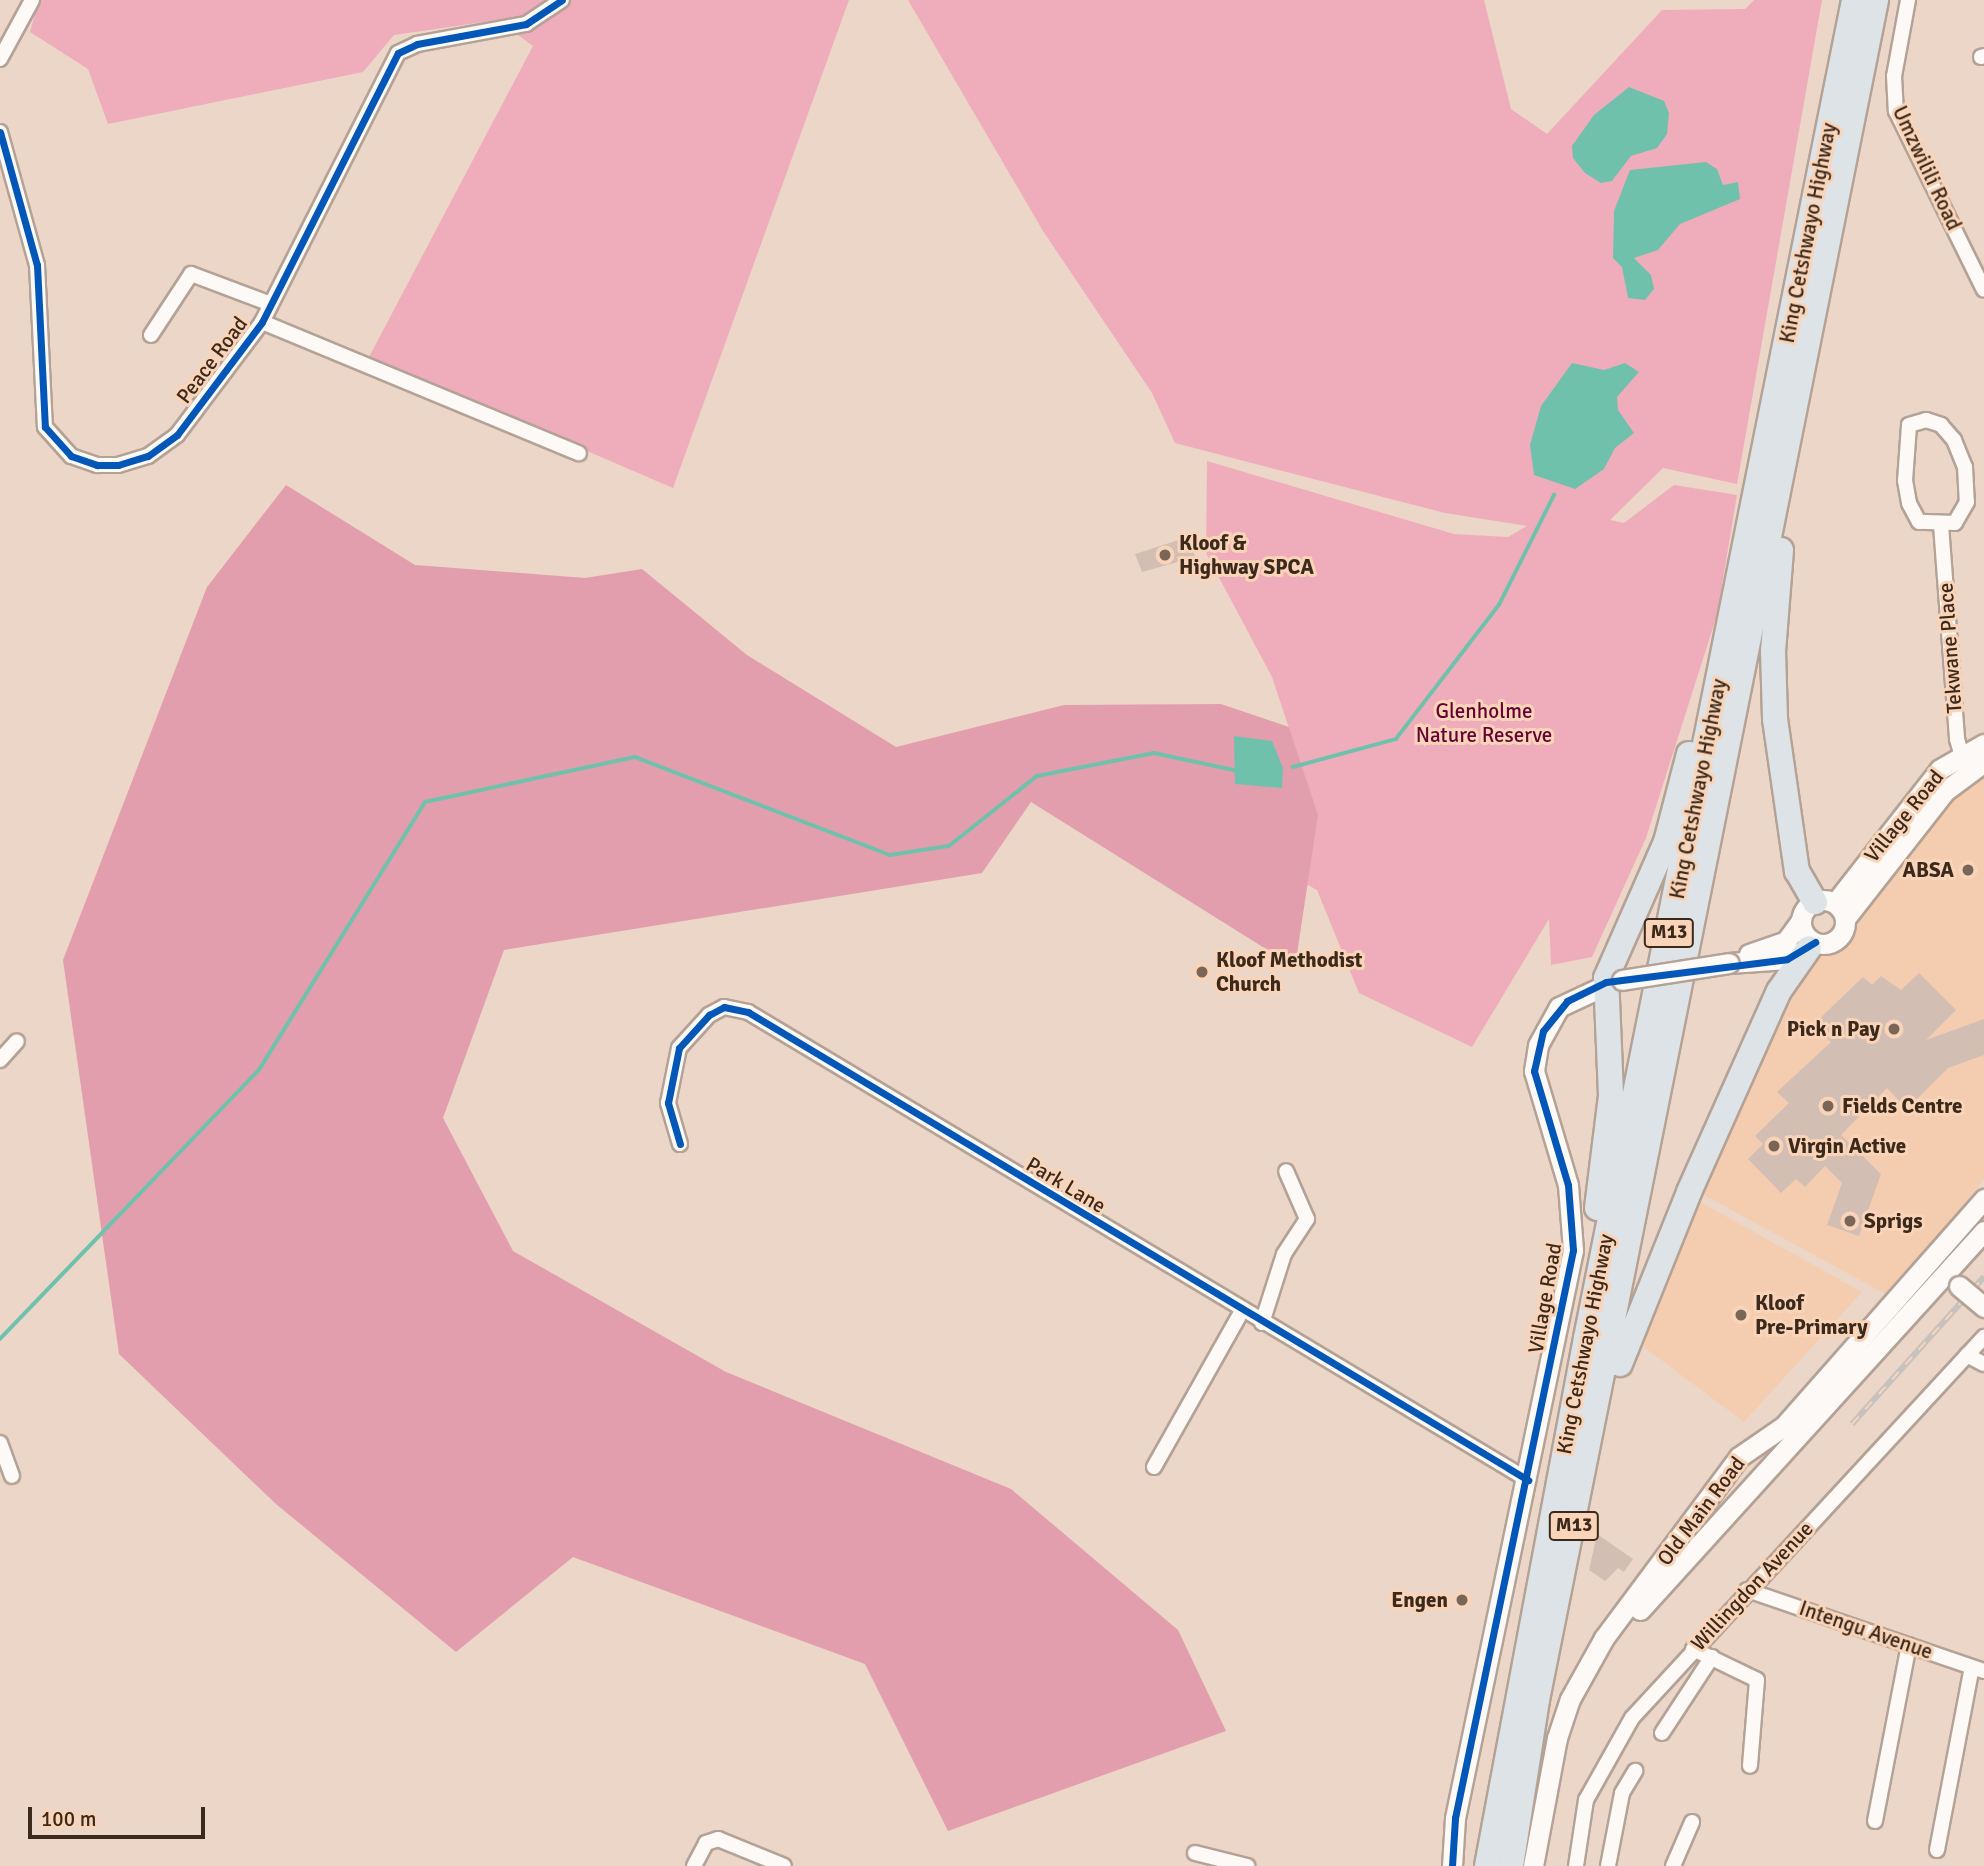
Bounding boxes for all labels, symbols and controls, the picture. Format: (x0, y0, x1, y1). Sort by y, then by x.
street label: Umzwilili Road (1887, 102, 1967, 234)
street label: King Cetshwayo Highway (1774, 121, 1842, 345)
street label: Peace Road (171, 312, 253, 408)
place label: Kloof & Highway SPCA (1179, 530, 1314, 580)
marker: Kloof & Highway SPCA (1157, 547, 1173, 563)
street label: Tekwane Place (1933, 582, 1967, 714)
street label: King Cetshwayo Highway (1664, 677, 1732, 901)
park label: Glenholme Nature Reserve (1416, 698, 1552, 748)
street label: Village Road (1859, 765, 1949, 867)
place label: ABSA (1903, 857, 1954, 883)
marker: ABSA (1960, 862, 1976, 878)
road number: M13 (1643, 917, 1695, 948)
place label: Kloof Methodist Church (1216, 947, 1362, 997)
marker: Kloof Methodist Church (1194, 964, 1210, 980)
place label: Pick n Pay (1787, 1016, 1880, 1042)
marker: Pick n Pay (1886, 1021, 1902, 1037)
place label: Fields Centre (1842, 1093, 1963, 1119)
marker: Fields Centre (1820, 1098, 1836, 1114)
place label: Virgin Active (1788, 1133, 1906, 1159)
marker: Virgin Active (1766, 1138, 1782, 1154)
street label: Park Lane (1022, 1151, 1110, 1219)
place label: Sprigs (1864, 1208, 1923, 1234)
marker: Sprigs (1842, 1213, 1858, 1229)
street label: King Cetshwayo Highway (1551, 1232, 1619, 1456)
street label: Village Road (1523, 1241, 1567, 1355)
place label: Kloof Pre-Primary (1755, 1290, 1868, 1340)
marker: Kloof Pre-Primary (1733, 1307, 1749, 1323)
street label: Old Main Road (1652, 1452, 1750, 1570)
road number: M13 (1548, 1510, 1600, 1542)
street label: Willingdon Avenue (1686, 1516, 1818, 1656)
place label: Engen (1391, 1587, 1448, 1613)
marker: Engen (1454, 1592, 1470, 1608)
street label: Intengu Avenue (1796, 1595, 1936, 1665)
scale bar (32, 1792, 208, 1836)
text: 100 m (41, 1806, 96, 1832)

